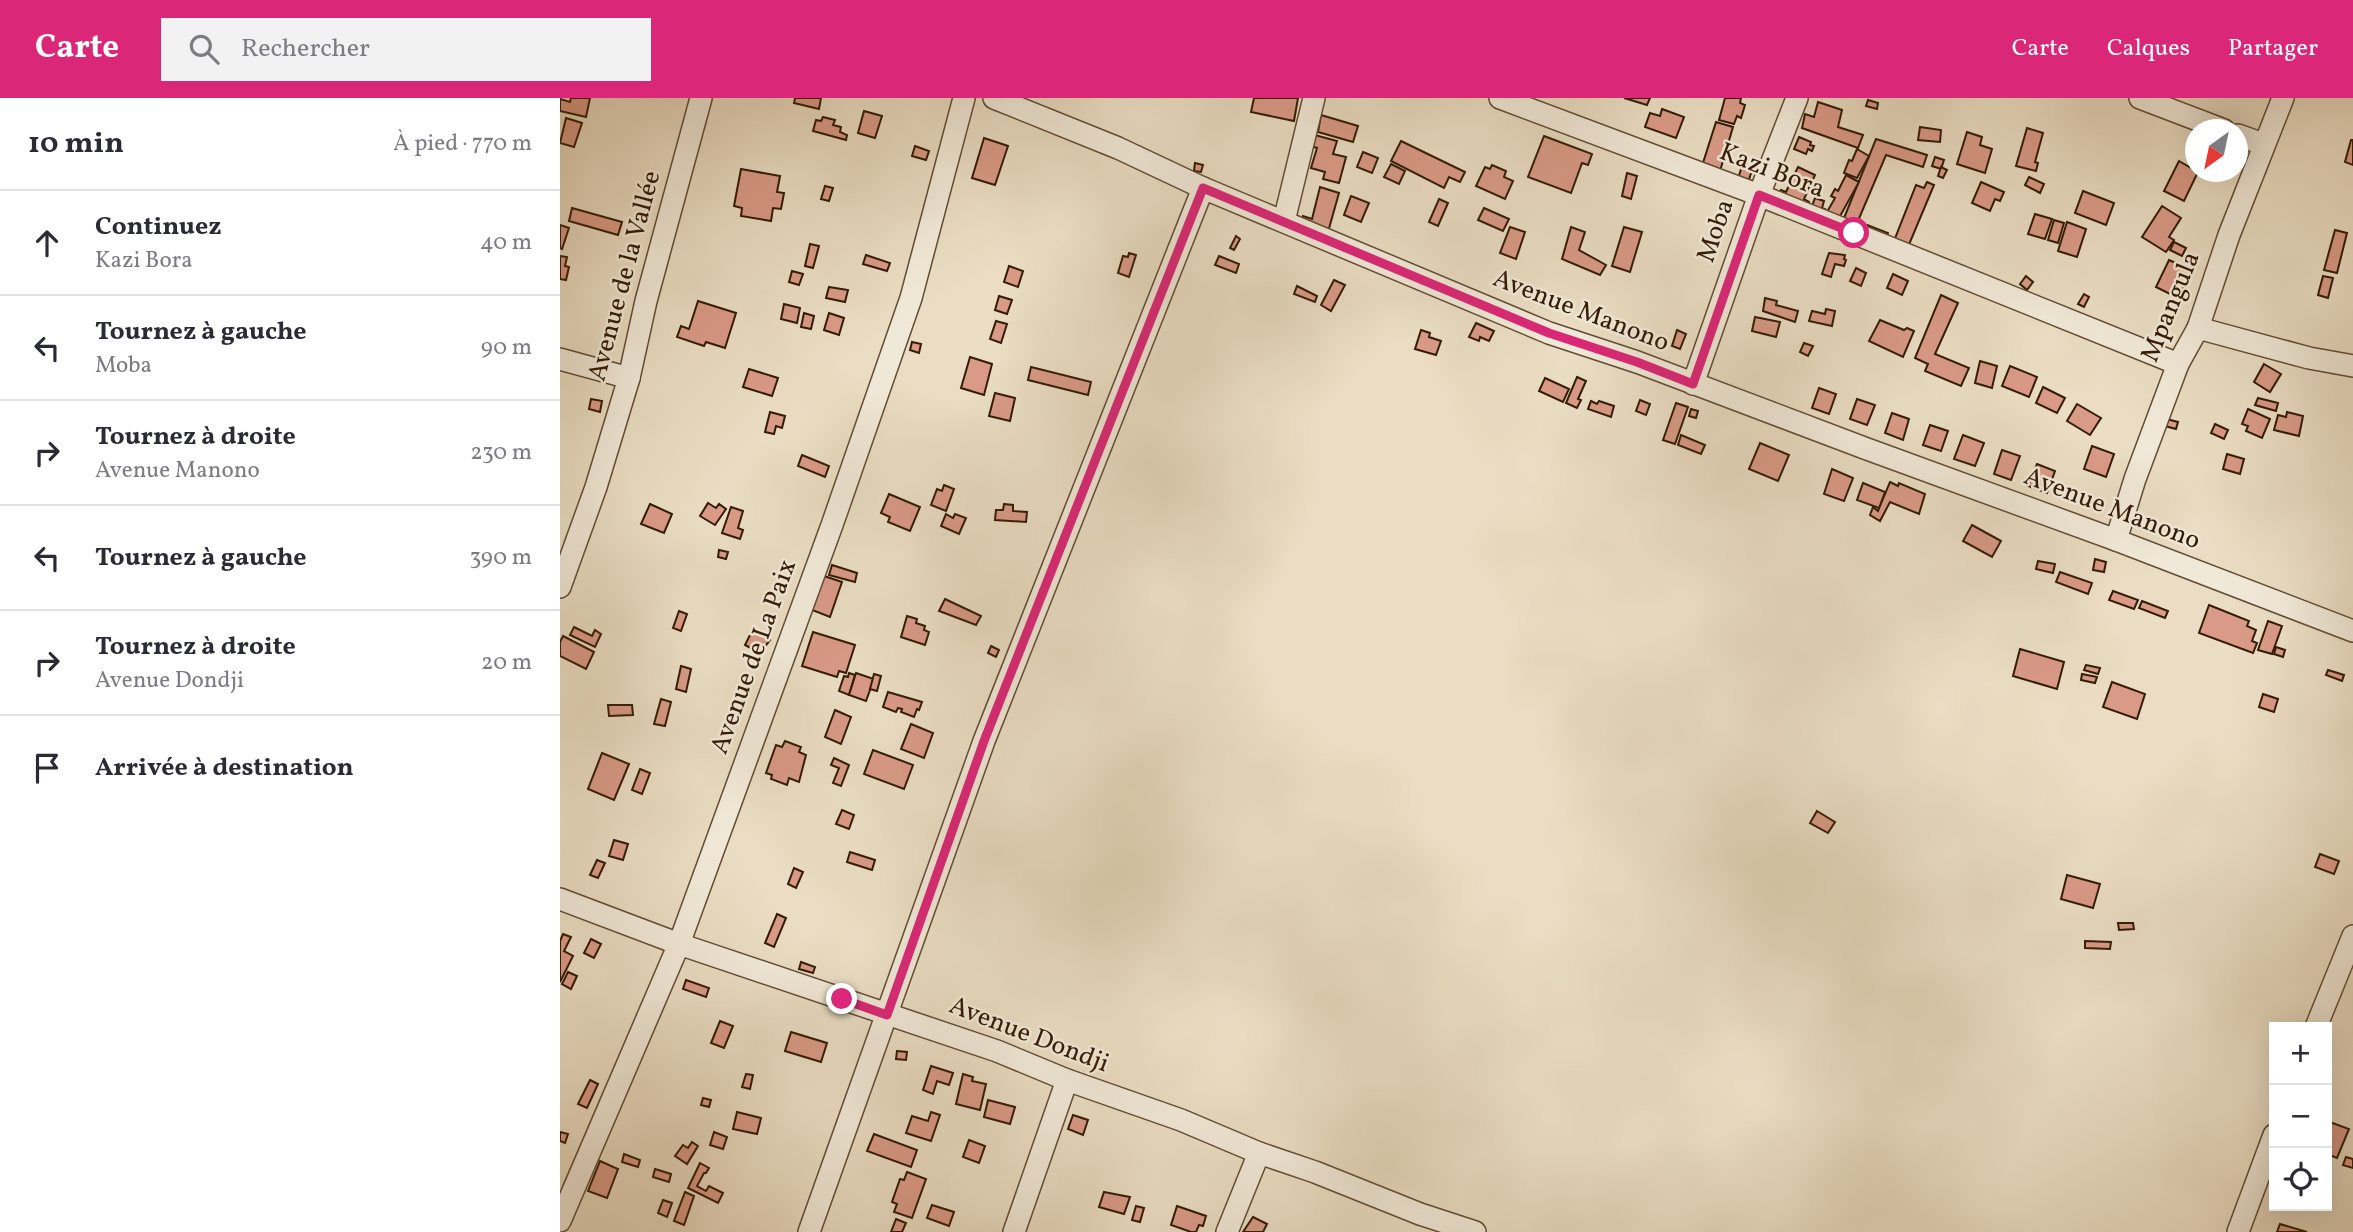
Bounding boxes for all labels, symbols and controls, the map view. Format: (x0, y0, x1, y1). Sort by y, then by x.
search box (161, 18, 651, 81)
text: Carte (35, 26, 119, 72)
icon: search (185, 30, 223, 68)
text: Rechercher (241, 31, 370, 67)
text: Carte (2012, 32, 2069, 66)
text: Calques (2107, 32, 2190, 66)
text: Partager (2228, 32, 2318, 66)
north arrow (2185, 119, 2248, 182)
text: 10 min (28, 123, 124, 165)
text: À pied · 770 m (393, 128, 532, 160)
street label: Kazi Bora (1714, 134, 1830, 208)
street label: Avenue de la Vallée (580, 167, 670, 385)
street label: Moba (1688, 195, 1744, 267)
text: Continuez (95, 209, 221, 245)
route start (1838, 217, 1869, 248)
icon: ahead (28, 224, 66, 262)
text: 40 m (480, 227, 532, 259)
text: Kazi Bora (95, 245, 193, 277)
street label: Mpangula (2133, 246, 2209, 368)
street label: Avenue Manono (1488, 261, 1674, 361)
text: Tournez à gauche (95, 314, 307, 350)
icon: left (28, 329, 66, 367)
text: 90 m (481, 332, 532, 364)
text: Moba (95, 350, 152, 382)
text: Tournez à droite (95, 419, 296, 455)
icon: right (28, 434, 66, 472)
text: 230 m (470, 437, 532, 469)
text: Avenue Manono (95, 455, 260, 487)
street label: Avenue Manono (2019, 459, 2205, 559)
icon: left (28, 539, 66, 577)
text: Tournez à gauche (95, 540, 307, 576)
text: 390 m (469, 542, 532, 574)
street label: Avenue de La Paix (702, 555, 806, 759)
text: Tournez à droite (95, 629, 296, 665)
icon: right (28, 644, 66, 682)
text: 20 m (481, 647, 532, 679)
text: Avenue Dondji (95, 665, 244, 697)
icon: arrive (28, 749, 66, 787)
text: Arrivée à destination (95, 750, 354, 786)
route end (826, 983, 857, 1014)
street label: Avenue Dondji (944, 988, 1114, 1082)
map controls (2269, 1022, 2332, 1211)
button: + (2269, 1022, 2332, 1085)
button: − (2269, 1085, 2332, 1148)
button: locate (2269, 1148, 2332, 1211)

